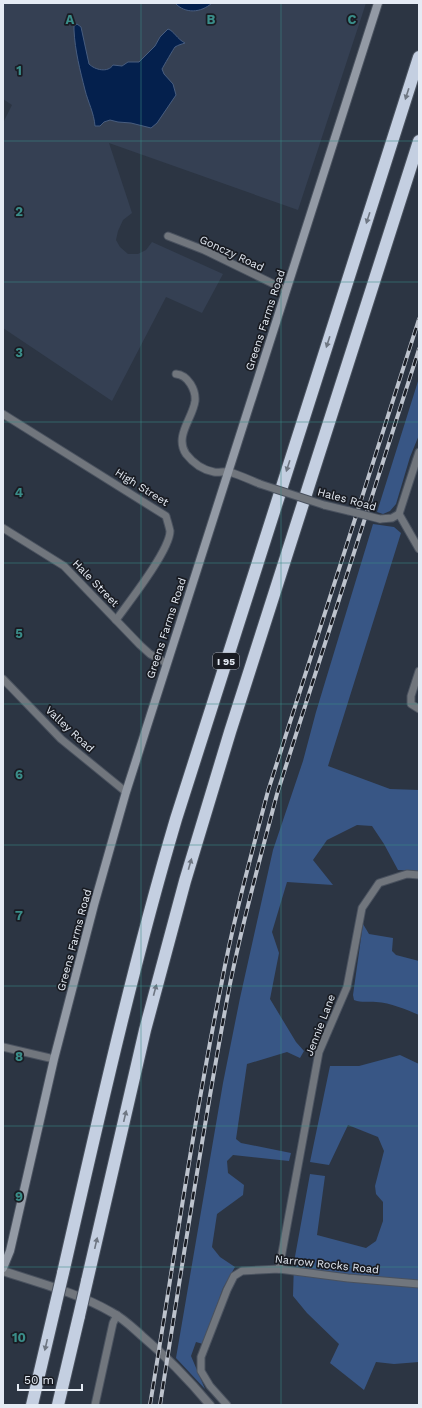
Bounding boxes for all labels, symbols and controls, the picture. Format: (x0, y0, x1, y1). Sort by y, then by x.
text: A (66, 12, 75, 27)
text: B (207, 12, 216, 27)
text: C (348, 12, 357, 27)
text: 1 (16, 63, 22, 78)
one-way arrow (404, 89, 410, 101)
text: 2 (15, 204, 23, 219)
one-way arrow (364, 212, 370, 224)
street label: Gonczy Road (198, 233, 266, 274)
street label: Greens Farms Road (243, 268, 288, 372)
one-way arrow (325, 336, 331, 348)
text: 3 (15, 345, 23, 360)
one-way arrow (285, 460, 291, 472)
street label: High Street (113, 466, 171, 509)
text: 4 (15, 485, 24, 500)
street label: Hales Road (316, 485, 378, 514)
street label: Hale Street (70, 557, 122, 610)
street label: Greens Farms Road (144, 576, 189, 680)
text: 5 (15, 626, 23, 641)
road number: I 95 (213, 653, 239, 669)
street label: Valley Road (43, 704, 97, 755)
text: 6 (15, 767, 23, 782)
one-way arrow (187, 858, 193, 871)
street label: Greens Farms Road (55, 888, 94, 993)
text: 7 (15, 908, 23, 923)
one-way arrow (153, 984, 159, 996)
street label: Jennie Lane (303, 992, 338, 1058)
text: 8 (15, 1049, 23, 1064)
one-way arrow (122, 1110, 128, 1122)
text: 9 (15, 1189, 23, 1204)
one-way arrow (93, 1237, 99, 1249)
street label: Narrow Rocks Road (274, 1253, 380, 1276)
text: 10 (12, 1330, 26, 1345)
one-way arrow (42, 1339, 48, 1351)
scale bar (18, 1366, 82, 1392)
text: 50 m (24, 1373, 54, 1387)

